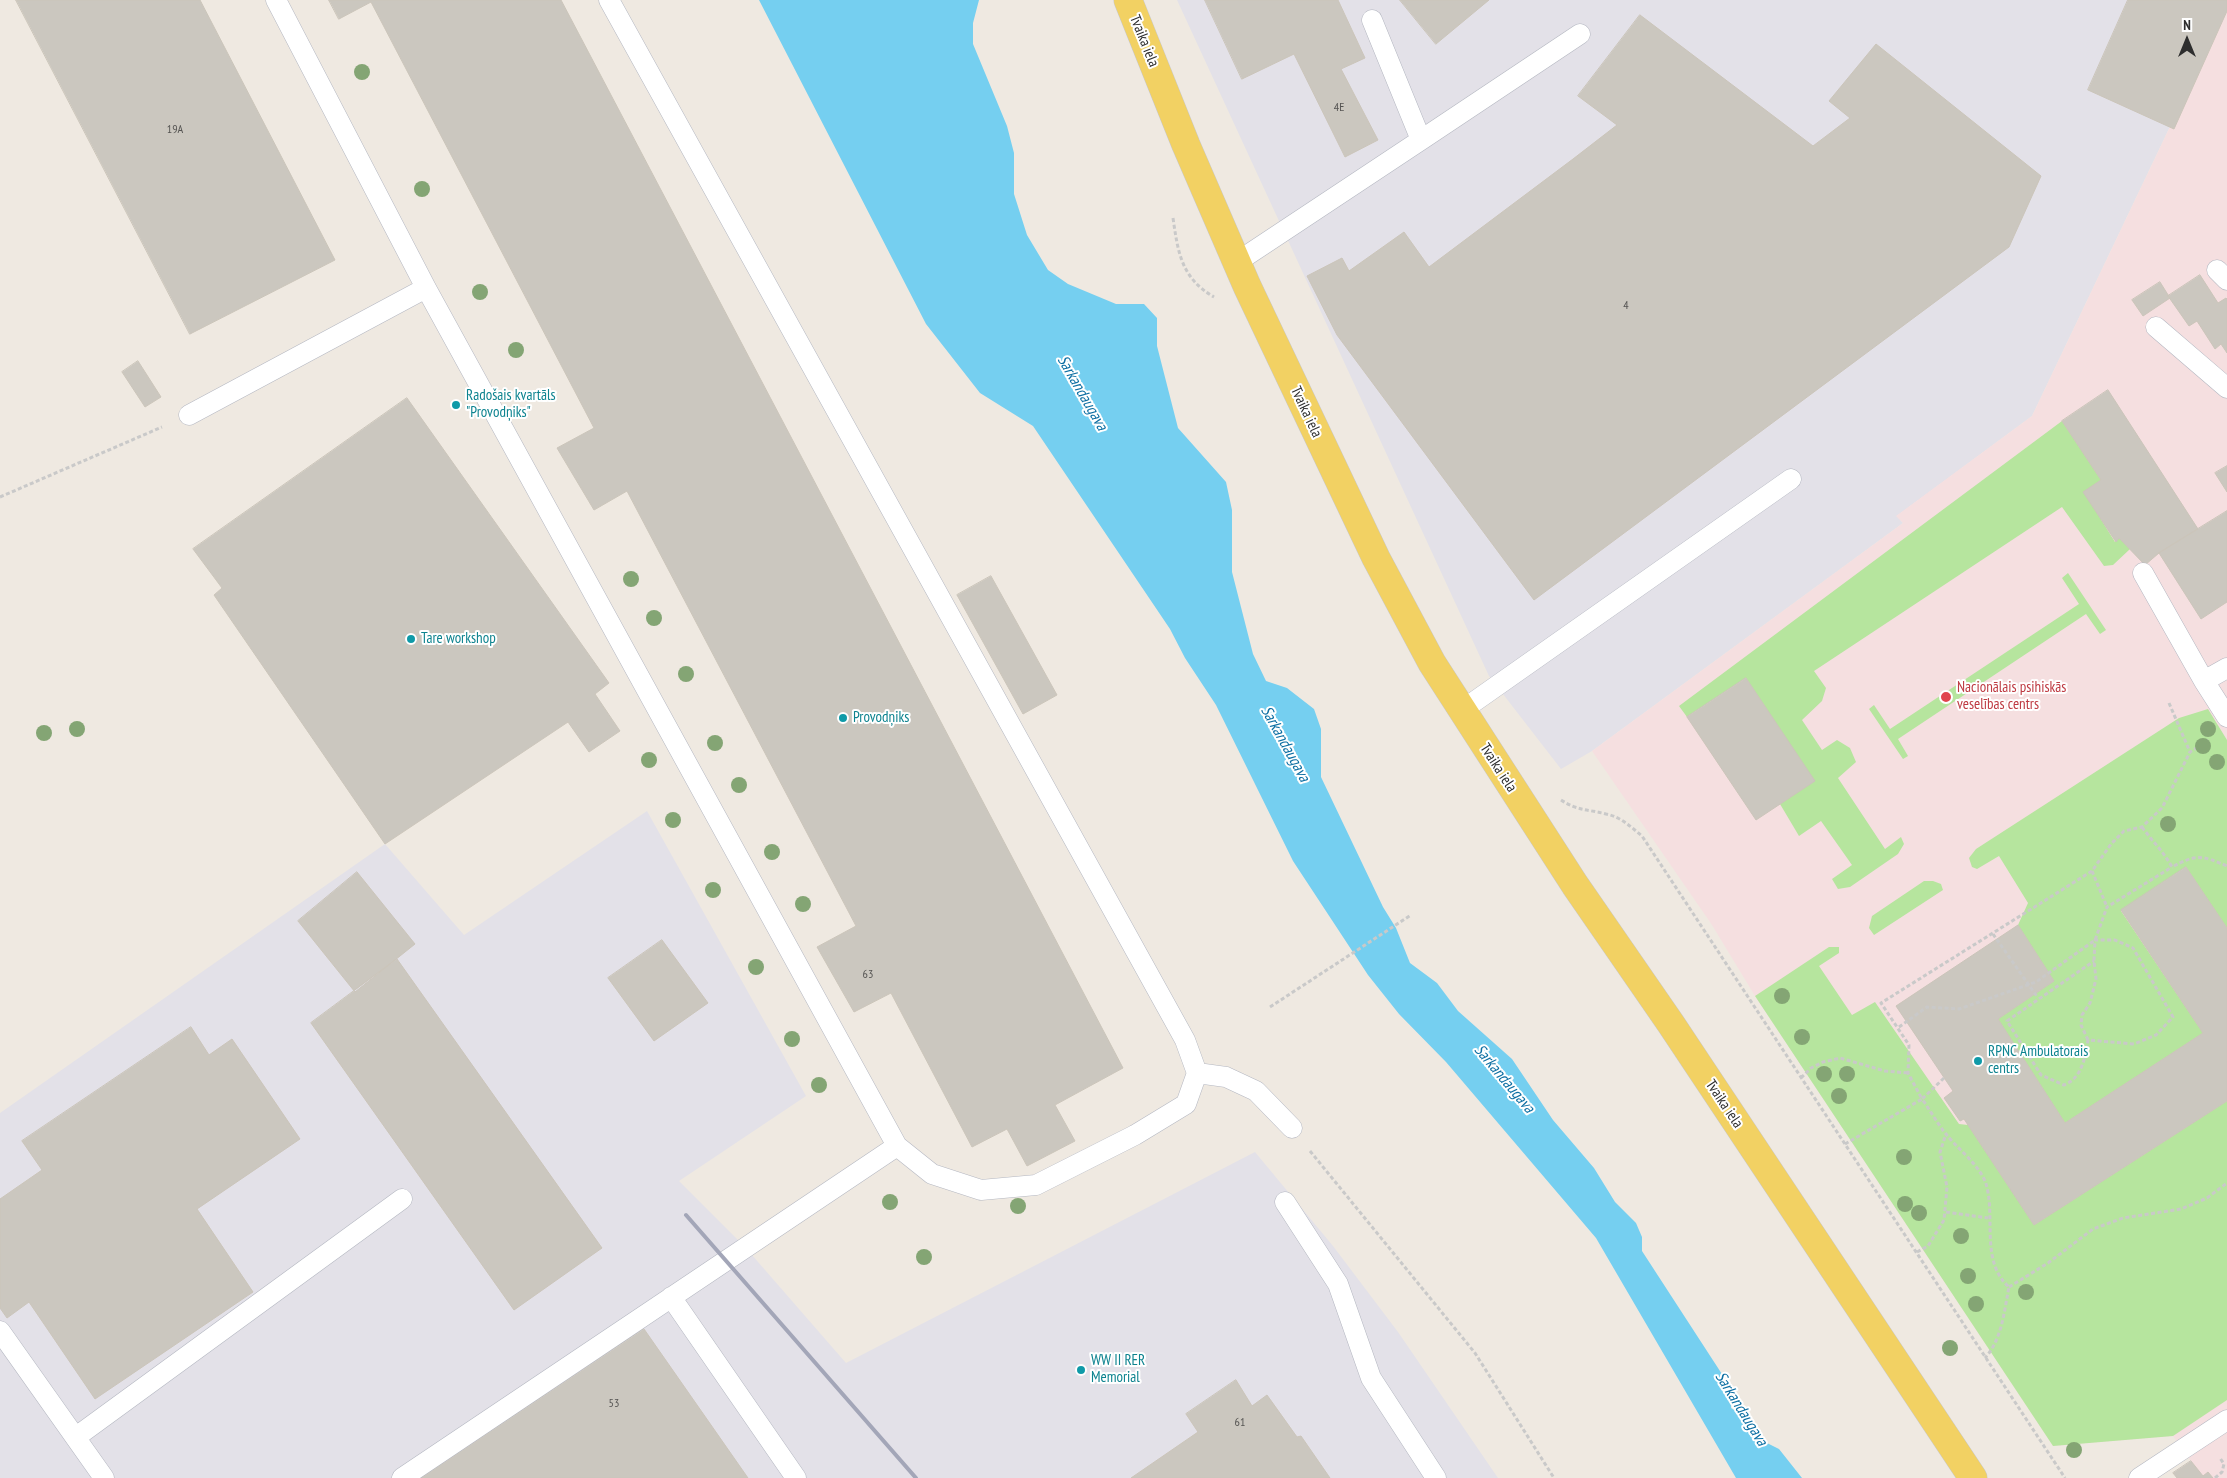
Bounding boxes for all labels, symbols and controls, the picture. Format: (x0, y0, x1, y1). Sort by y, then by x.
street label: Tvaika iela (1126, 13, 1162, 69)
north arrow (2162, 15, 2212, 65)
text: N (2183, 16, 2191, 34)
house number: 4E (1334, 101, 1344, 115)
house number: 19A (167, 123, 183, 137)
house number: 4 (1623, 299, 1629, 313)
water label: Sarkandaugava (1053, 352, 1111, 434)
street label: Tvaika iela (1286, 384, 1326, 440)
place label: Radošais kvartāls "Provodņiks" (466, 387, 556, 422)
marker: Radošais kvartāls "Provodņiks" (450, 399, 462, 411)
place label: Tare workshop (421, 630, 496, 648)
marker: Tare workshop (405, 633, 417, 645)
place label: Nacionālais psihiskās veselības centrs (1957, 679, 2066, 714)
marker: Nacionālais psihiskās veselības centrs (1939, 690, 1953, 704)
water label: Sarkandaugava (1256, 703, 1314, 785)
place label: Provodņiks (853, 709, 909, 727)
marker: Provodņiks (837, 712, 849, 724)
street label: Tvaika iela (1476, 740, 1520, 796)
house number: 63 (863, 968, 873, 982)
water label: Sarkandaugava (1470, 1041, 1538, 1117)
place label: RPNC Ambulatorais centrs (1988, 1043, 2088, 1078)
marker: RPNC Ambulatorais centrs (1972, 1055, 1984, 1067)
street label: Tvaika iela (1701, 1077, 1747, 1131)
place label: WW II RER Memorial (1091, 1352, 1145, 1387)
marker: WW II RER Memorial (1075, 1364, 1087, 1376)
water label: Sarkandaugava (1711, 1369, 1771, 1449)
house number: 53 (609, 1397, 619, 1411)
house number: 61 (1235, 1416, 1245, 1430)

